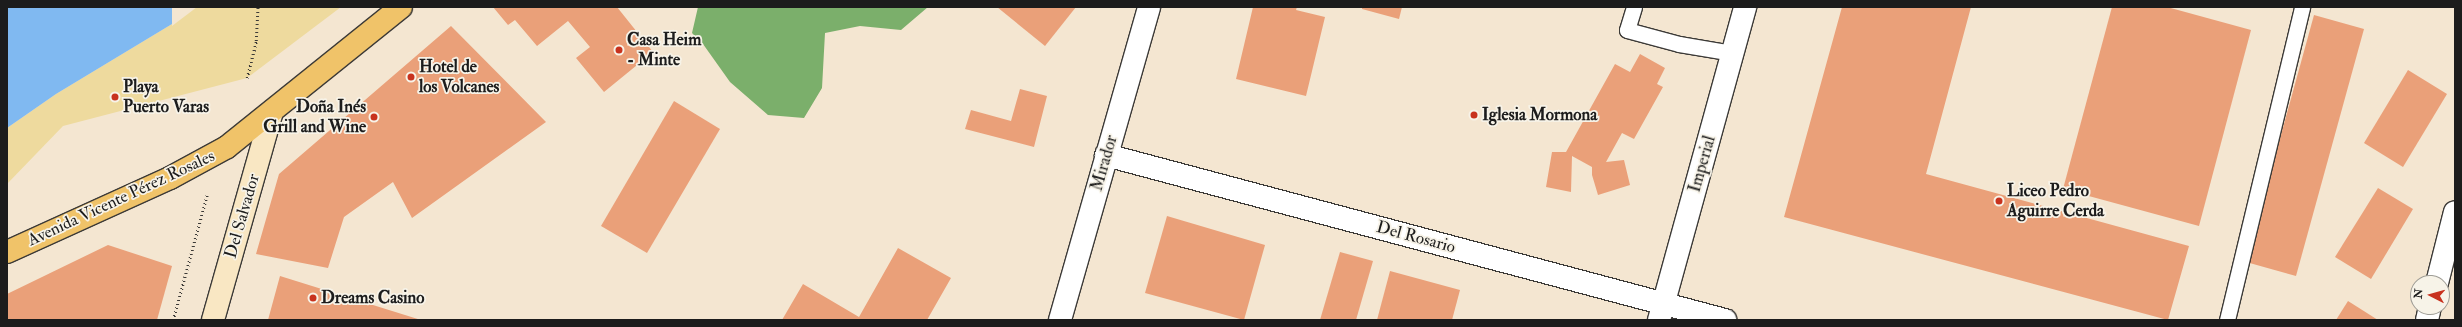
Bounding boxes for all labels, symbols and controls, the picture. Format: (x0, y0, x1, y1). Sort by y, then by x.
place label: Casa Heim - Minte (627, 30, 701, 70)
marker: Casa Heim - Minte (614, 45, 624, 55)
place label: Hotel de los Volcanes (419, 57, 499, 97)
marker: Hotel de los Volcanes (406, 72, 416, 82)
place label: Playa Puerto Varas (123, 77, 209, 117)
marker: Playa Puerto Varas (110, 92, 120, 102)
place label: Doña Inés Grill and Wine (263, 97, 366, 137)
place label: Iglesia Mormona (1482, 105, 1597, 125)
marker: Iglesia Mormona (1469, 110, 1479, 120)
marker: Doña Inés Grill and Wine (369, 112, 379, 122)
street label: Mirador (1086, 133, 1122, 193)
street label: Imperial (1684, 133, 1720, 195)
street label: Avenida Vicente Pérez Rosales (24, 146, 218, 250)
street label: Del Salvador (220, 171, 264, 261)
place label: Liceo Pedro Aguirre Cerda (2007, 181, 2104, 221)
marker: Liceo Pedro Aguirre Cerda (1994, 196, 2004, 206)
street label: Del Rosario (1374, 217, 1458, 257)
north arrow (2410, 275, 2450, 315)
place label: Dreams Casino (321, 288, 424, 308)
text: N (2412, 288, 2426, 299)
marker: Dreams Casino (308, 293, 318, 303)

